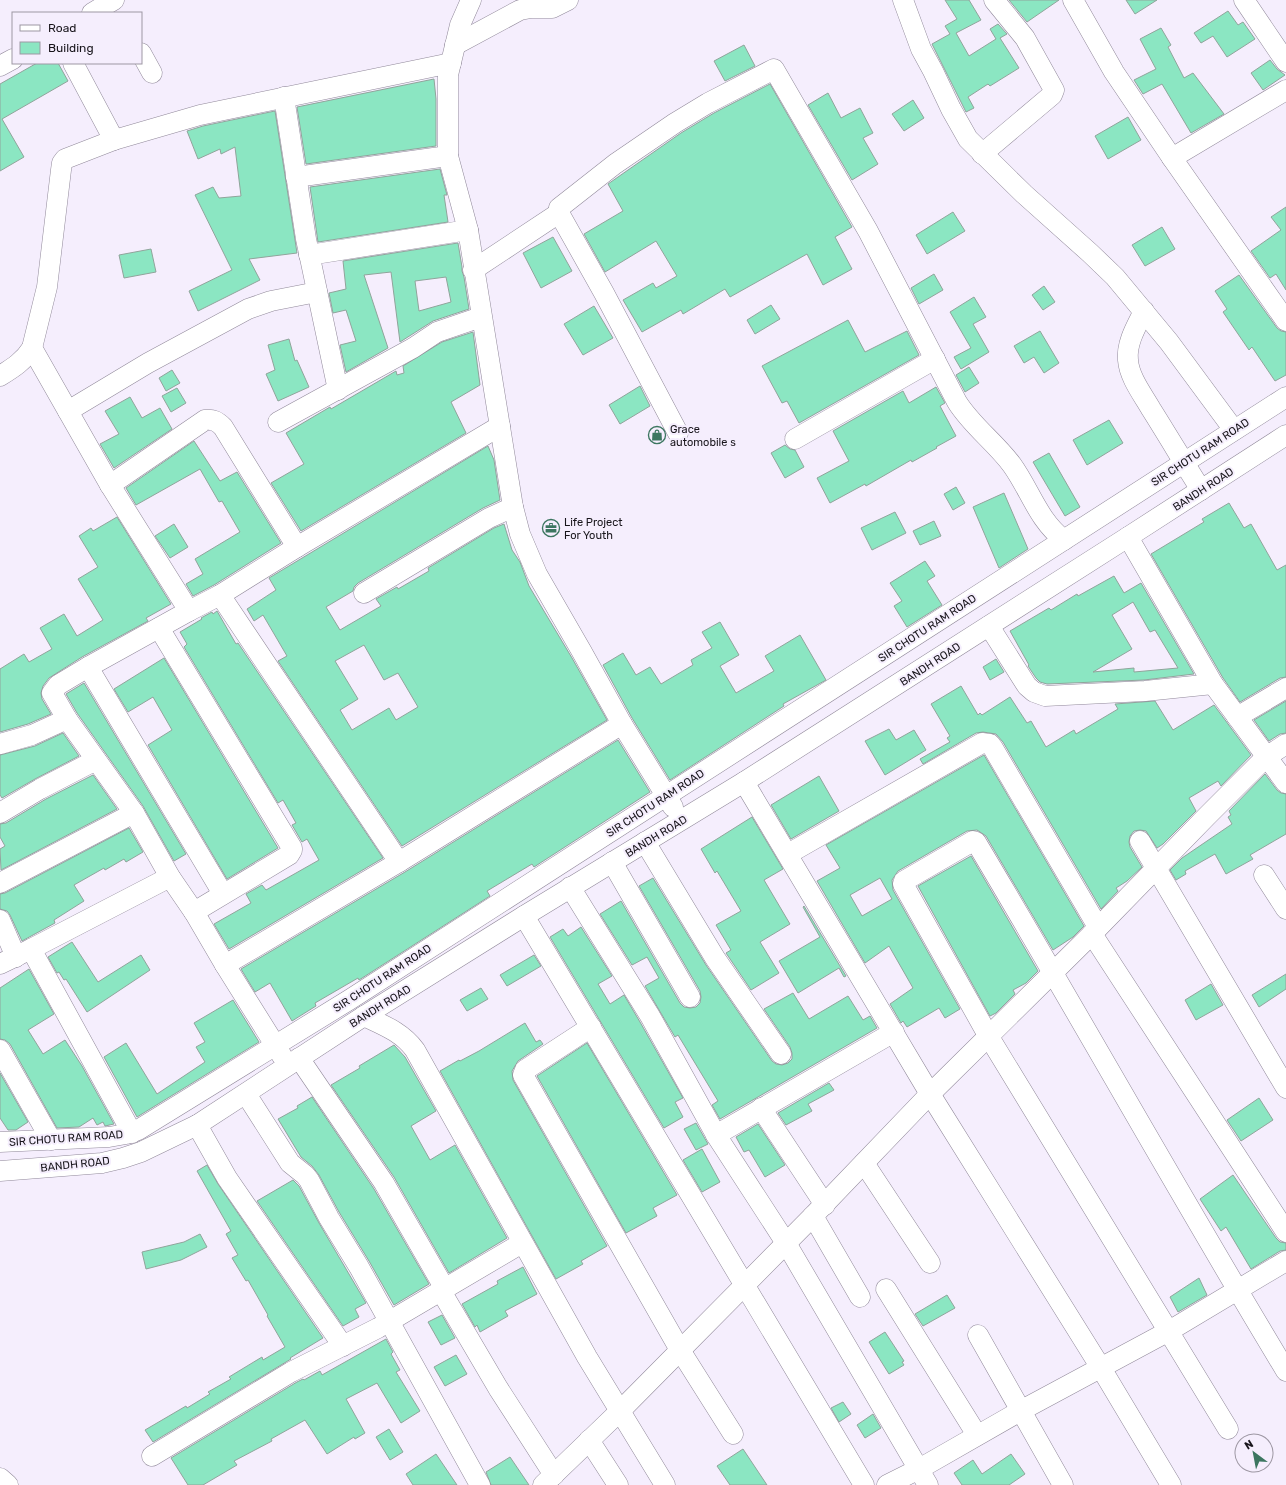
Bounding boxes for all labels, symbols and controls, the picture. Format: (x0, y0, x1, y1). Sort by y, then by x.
legend (12, 12, 142, 64)
text: Road (48, 21, 76, 35)
text: Building (48, 41, 94, 55)
street label: SIR CHOTU RAM ROAD (1149, 416, 1252, 489)
place label: Grace automobile s (670, 423, 736, 449)
shop icon: Grace automobile s (647, 425, 667, 445)
street label: BANDH ROAD (1170, 465, 1236, 514)
place label: Life Project For Youth (564, 516, 623, 542)
office icon: Life Project For Youth (541, 518, 561, 538)
street label: SIR CHOTU RAM ROAD (876, 592, 979, 665)
street label: BANDH ROAD (897, 640, 963, 689)
street label: SIR CHOTU RAM ROAD (604, 767, 707, 840)
street label: BANDH ROAD (623, 813, 690, 860)
street label: SIR CHOTU RAM ROAD (331, 942, 434, 1015)
street label: BANDH ROAD (347, 982, 413, 1030)
street label: SIR CHOTU RAM ROAD (9, 1128, 124, 1149)
street label: BANDH ROAD (40, 1154, 110, 1175)
north arrow (1234, 1433, 1274, 1473)
text: N (1242, 1437, 1256, 1453)

